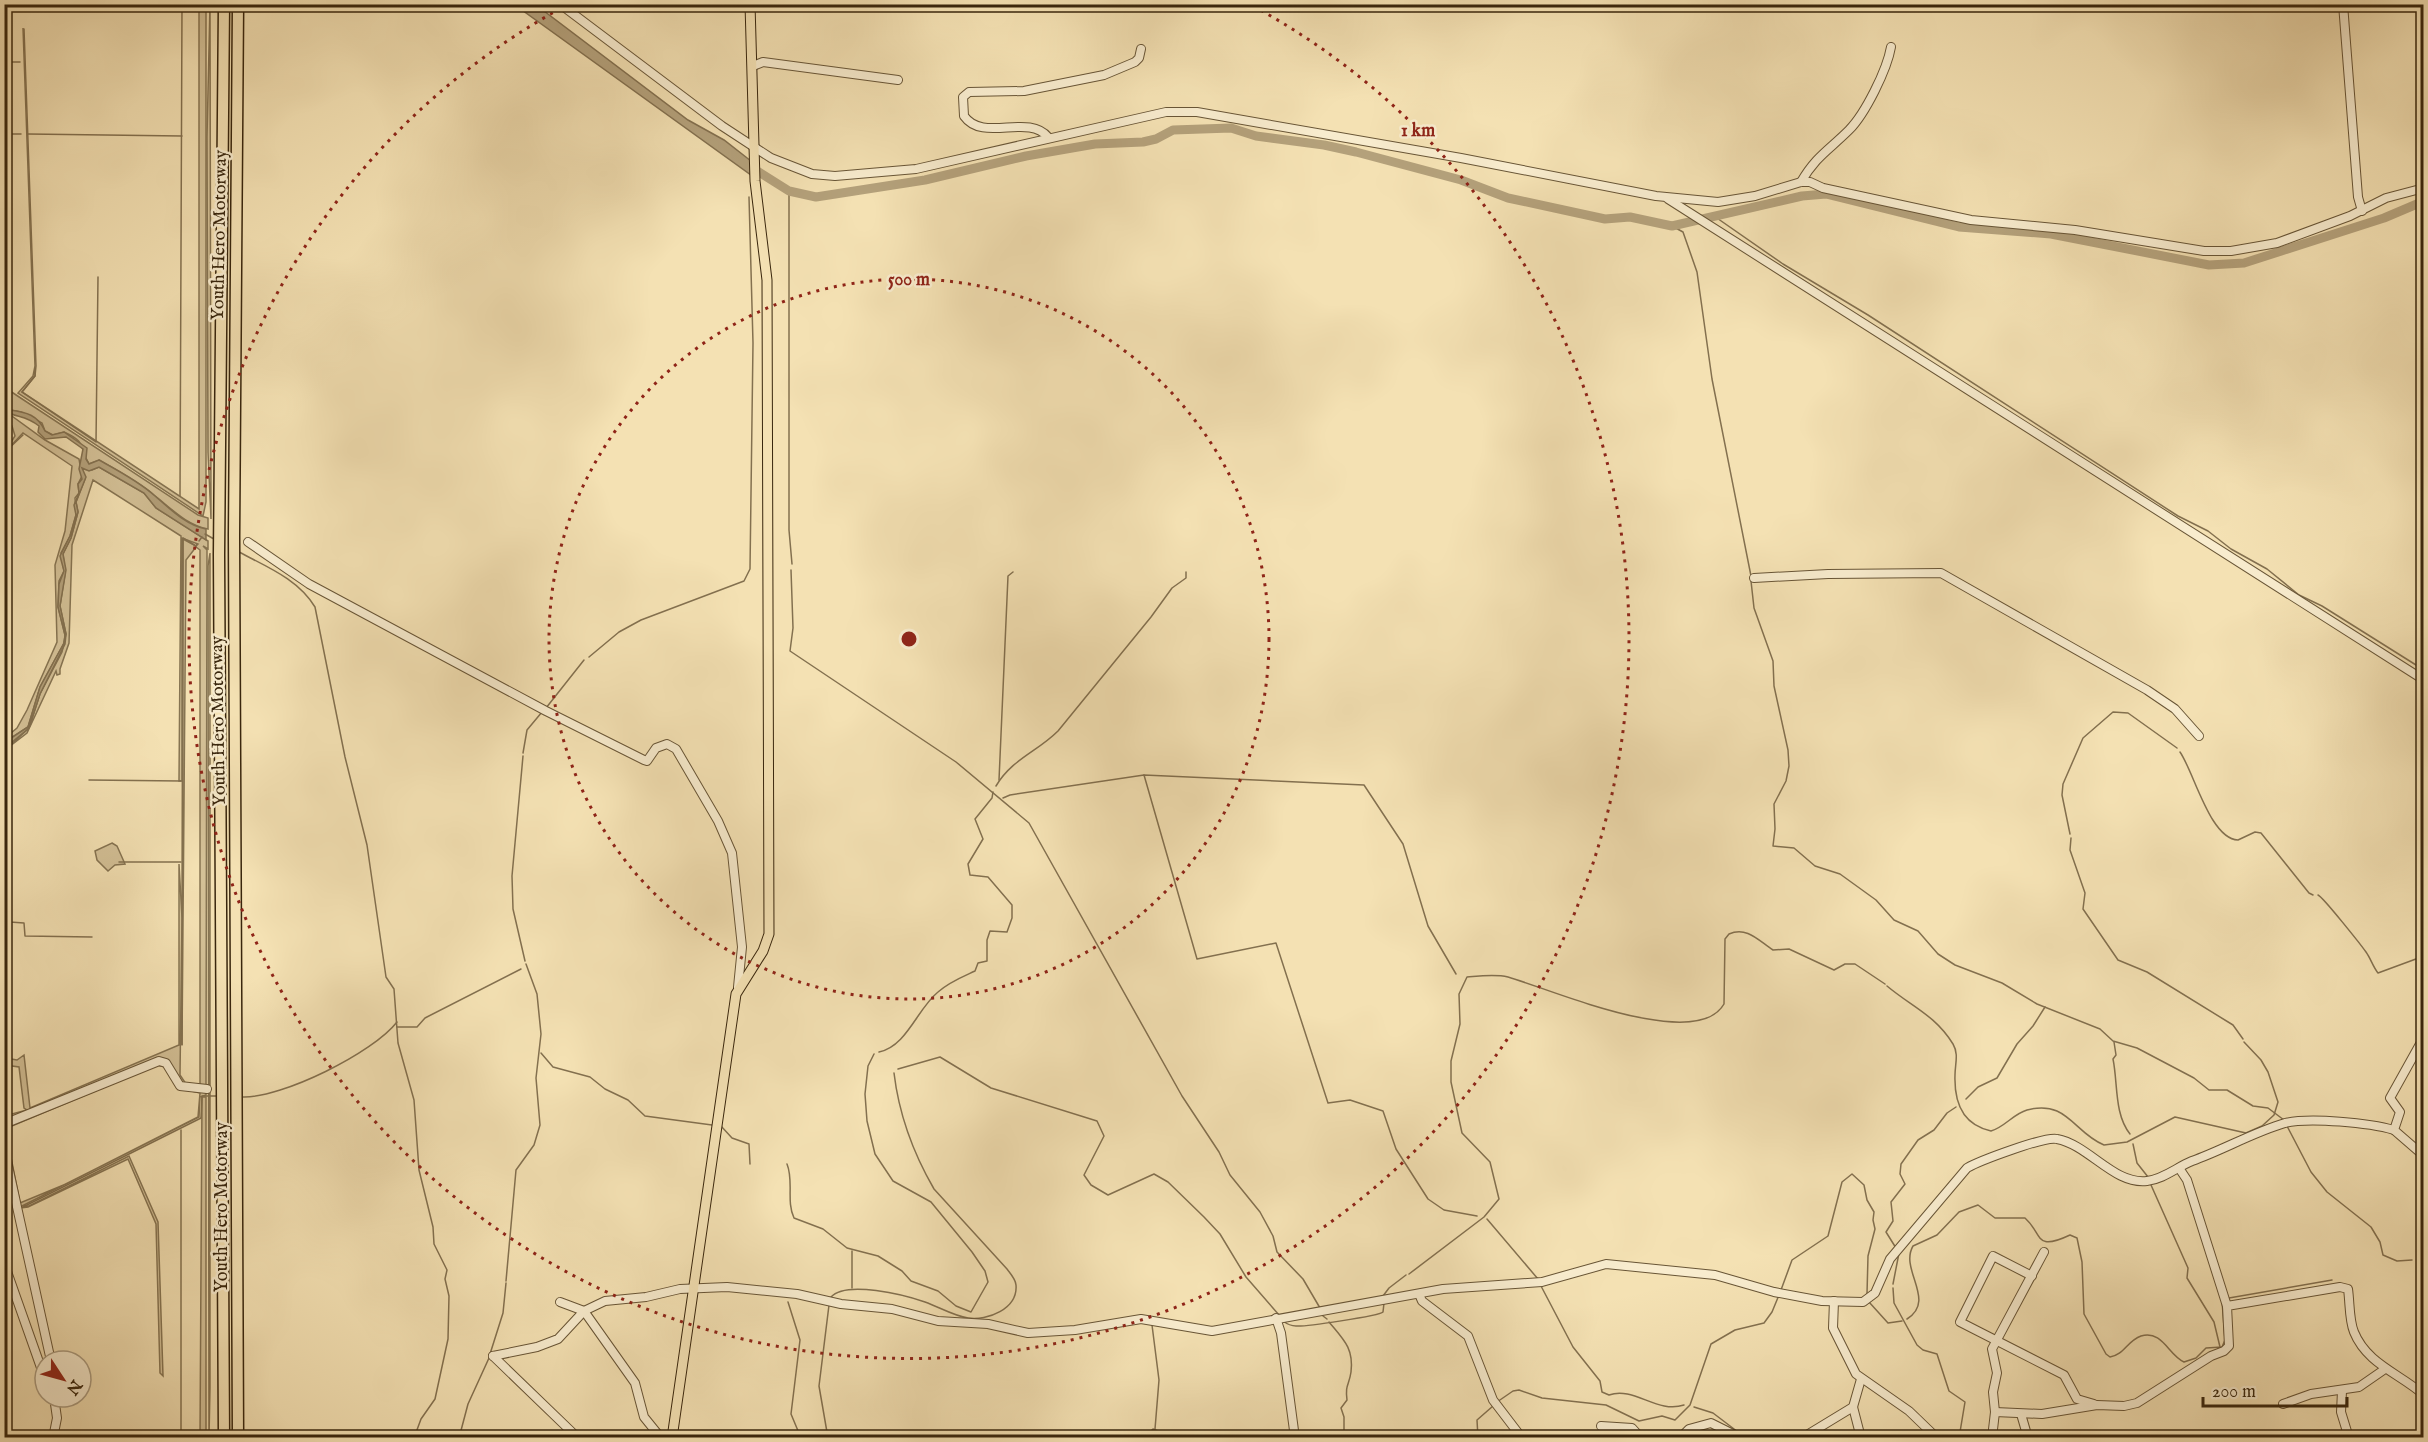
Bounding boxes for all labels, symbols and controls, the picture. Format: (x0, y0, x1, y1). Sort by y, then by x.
text: 1 km (1401, 120, 1435, 143)
street label: Youth Hero Motorway (207, 149, 233, 321)
text: 500 m (888, 269, 930, 292)
centre of rings (899, 629, 919, 649)
street label: Youth Hero Motorway (206, 635, 232, 807)
street label: Youth Hero Motorway (211, 1122, 234, 1292)
north arrow (33, 1349, 93, 1409)
scale bar (2203, 1370, 2347, 1408)
text: N (61, 1374, 86, 1398)
text: 200 m (2212, 1381, 2256, 1404)

